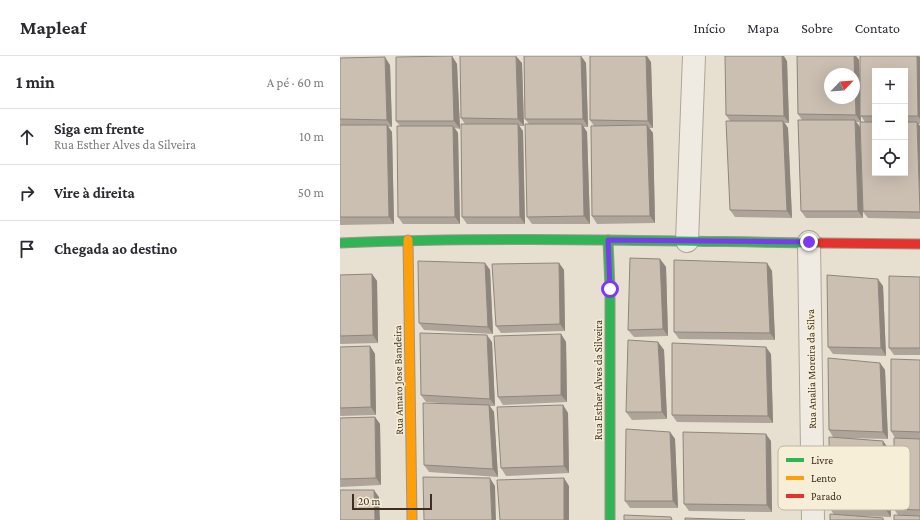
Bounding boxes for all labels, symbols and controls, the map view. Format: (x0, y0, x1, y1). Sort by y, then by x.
text: Mapleaf (20, 17, 86, 38)
text: Início (694, 20, 725, 36)
text: Mapa (747, 20, 779, 36)
text: Sobre (801, 20, 833, 36)
text: Contato (855, 20, 900, 36)
north arrow (824, 68, 860, 104)
map controls (872, 68, 908, 176)
button: + (872, 68, 908, 104)
text: 1 min (16, 73, 55, 92)
text: A pé · 60 m (267, 75, 324, 90)
button: − (872, 104, 908, 140)
text: Siga em frente (54, 121, 144, 137)
icon: ahead (16, 126, 38, 148)
text: 10 m (299, 129, 324, 144)
text: Rua Esther Alves da Silveira (54, 137, 196, 152)
button: locate (872, 140, 908, 176)
icon: right (16, 182, 38, 204)
text: Vire à direita (54, 185, 135, 201)
text: 50 m (298, 185, 324, 200)
route end (800, 233, 818, 251)
icon: arrive (16, 238, 38, 260)
text: Chegada ao destino (54, 241, 177, 257)
route start (601, 280, 619, 298)
street label: Rua Analia Moreira da Silva (804, 309, 818, 429)
street label: Rua Esther Alves da Silveira (592, 320, 604, 440)
street label: Rua Amaro Jose Bandeira (391, 325, 406, 435)
legend (778, 446, 910, 510)
text: Livre (811, 454, 833, 466)
text: Lento (811, 472, 837, 484)
text: Parado (811, 490, 842, 502)
scale bar (352, 492, 432, 511)
text: 20 m (358, 495, 380, 507)

